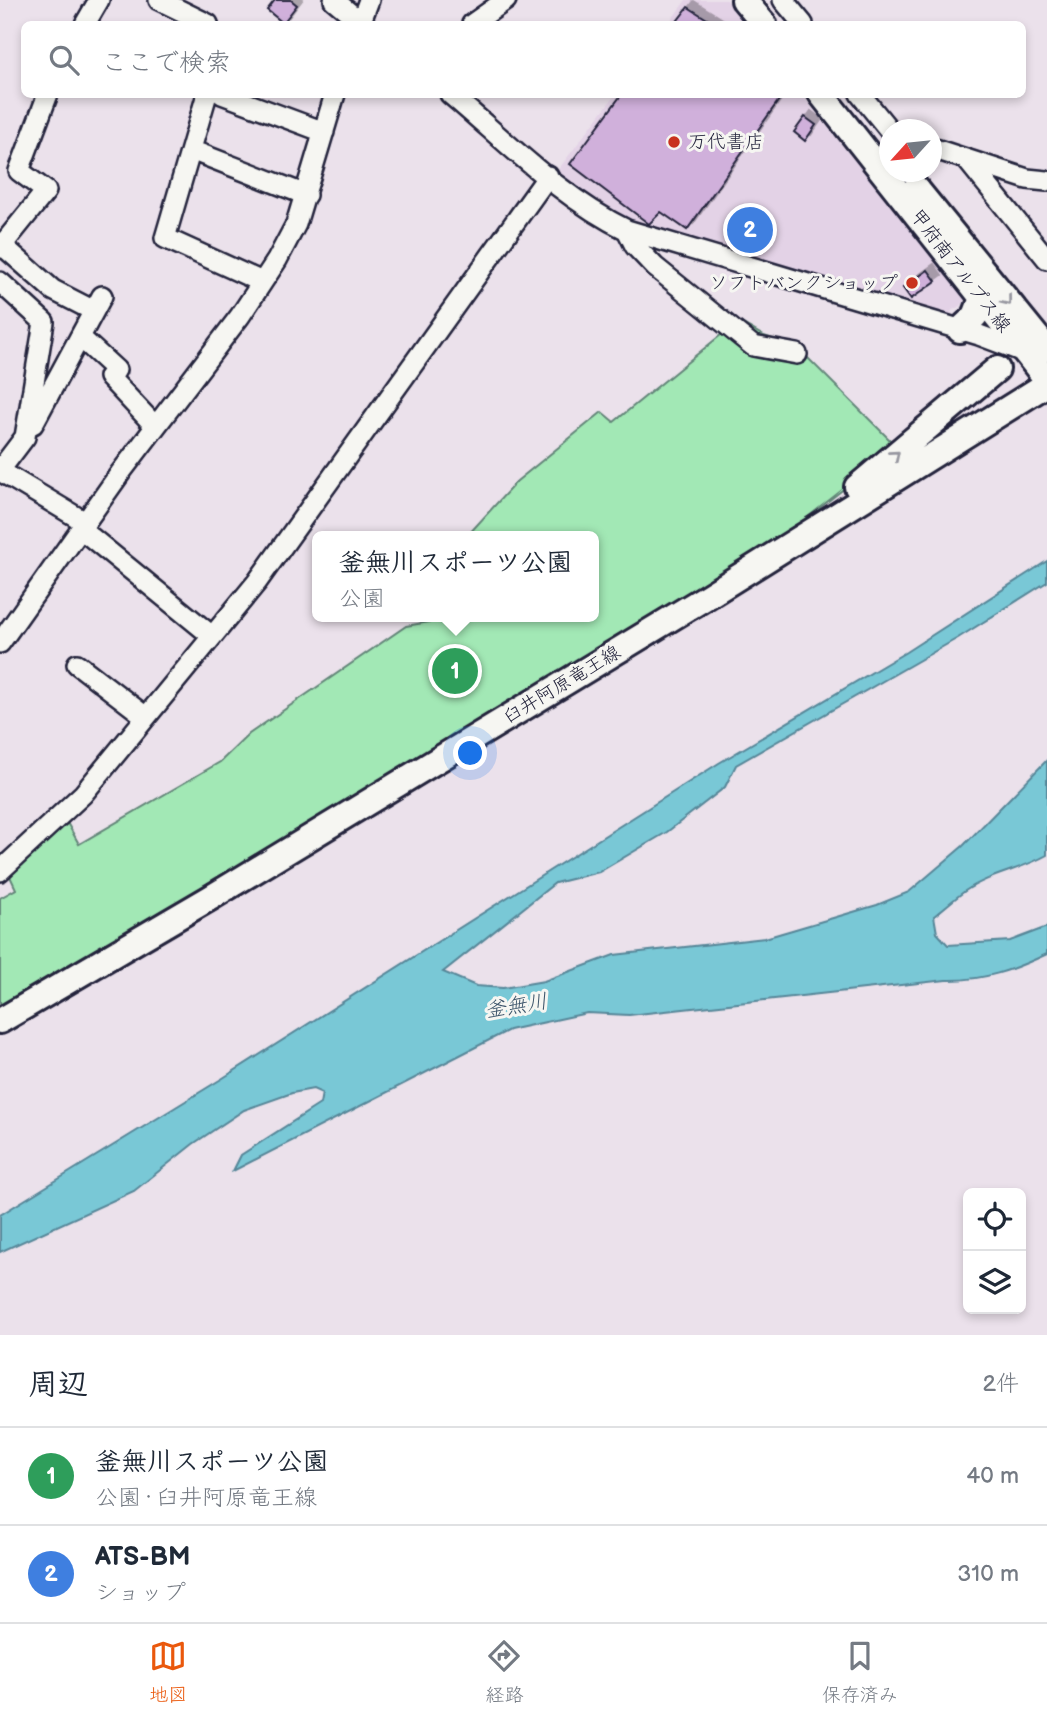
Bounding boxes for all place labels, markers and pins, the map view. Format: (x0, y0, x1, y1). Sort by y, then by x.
place label: 万代書店 (688, 131, 764, 154)
marker: 万代書店 (666, 134, 682, 150)
pin: 2 (727, 204, 773, 256)
place label: ソフトバンクショップ (709, 272, 898, 295)
marker: ソフトバンクショップ (904, 275, 920, 291)
pin: 1 (432, 645, 478, 697)

